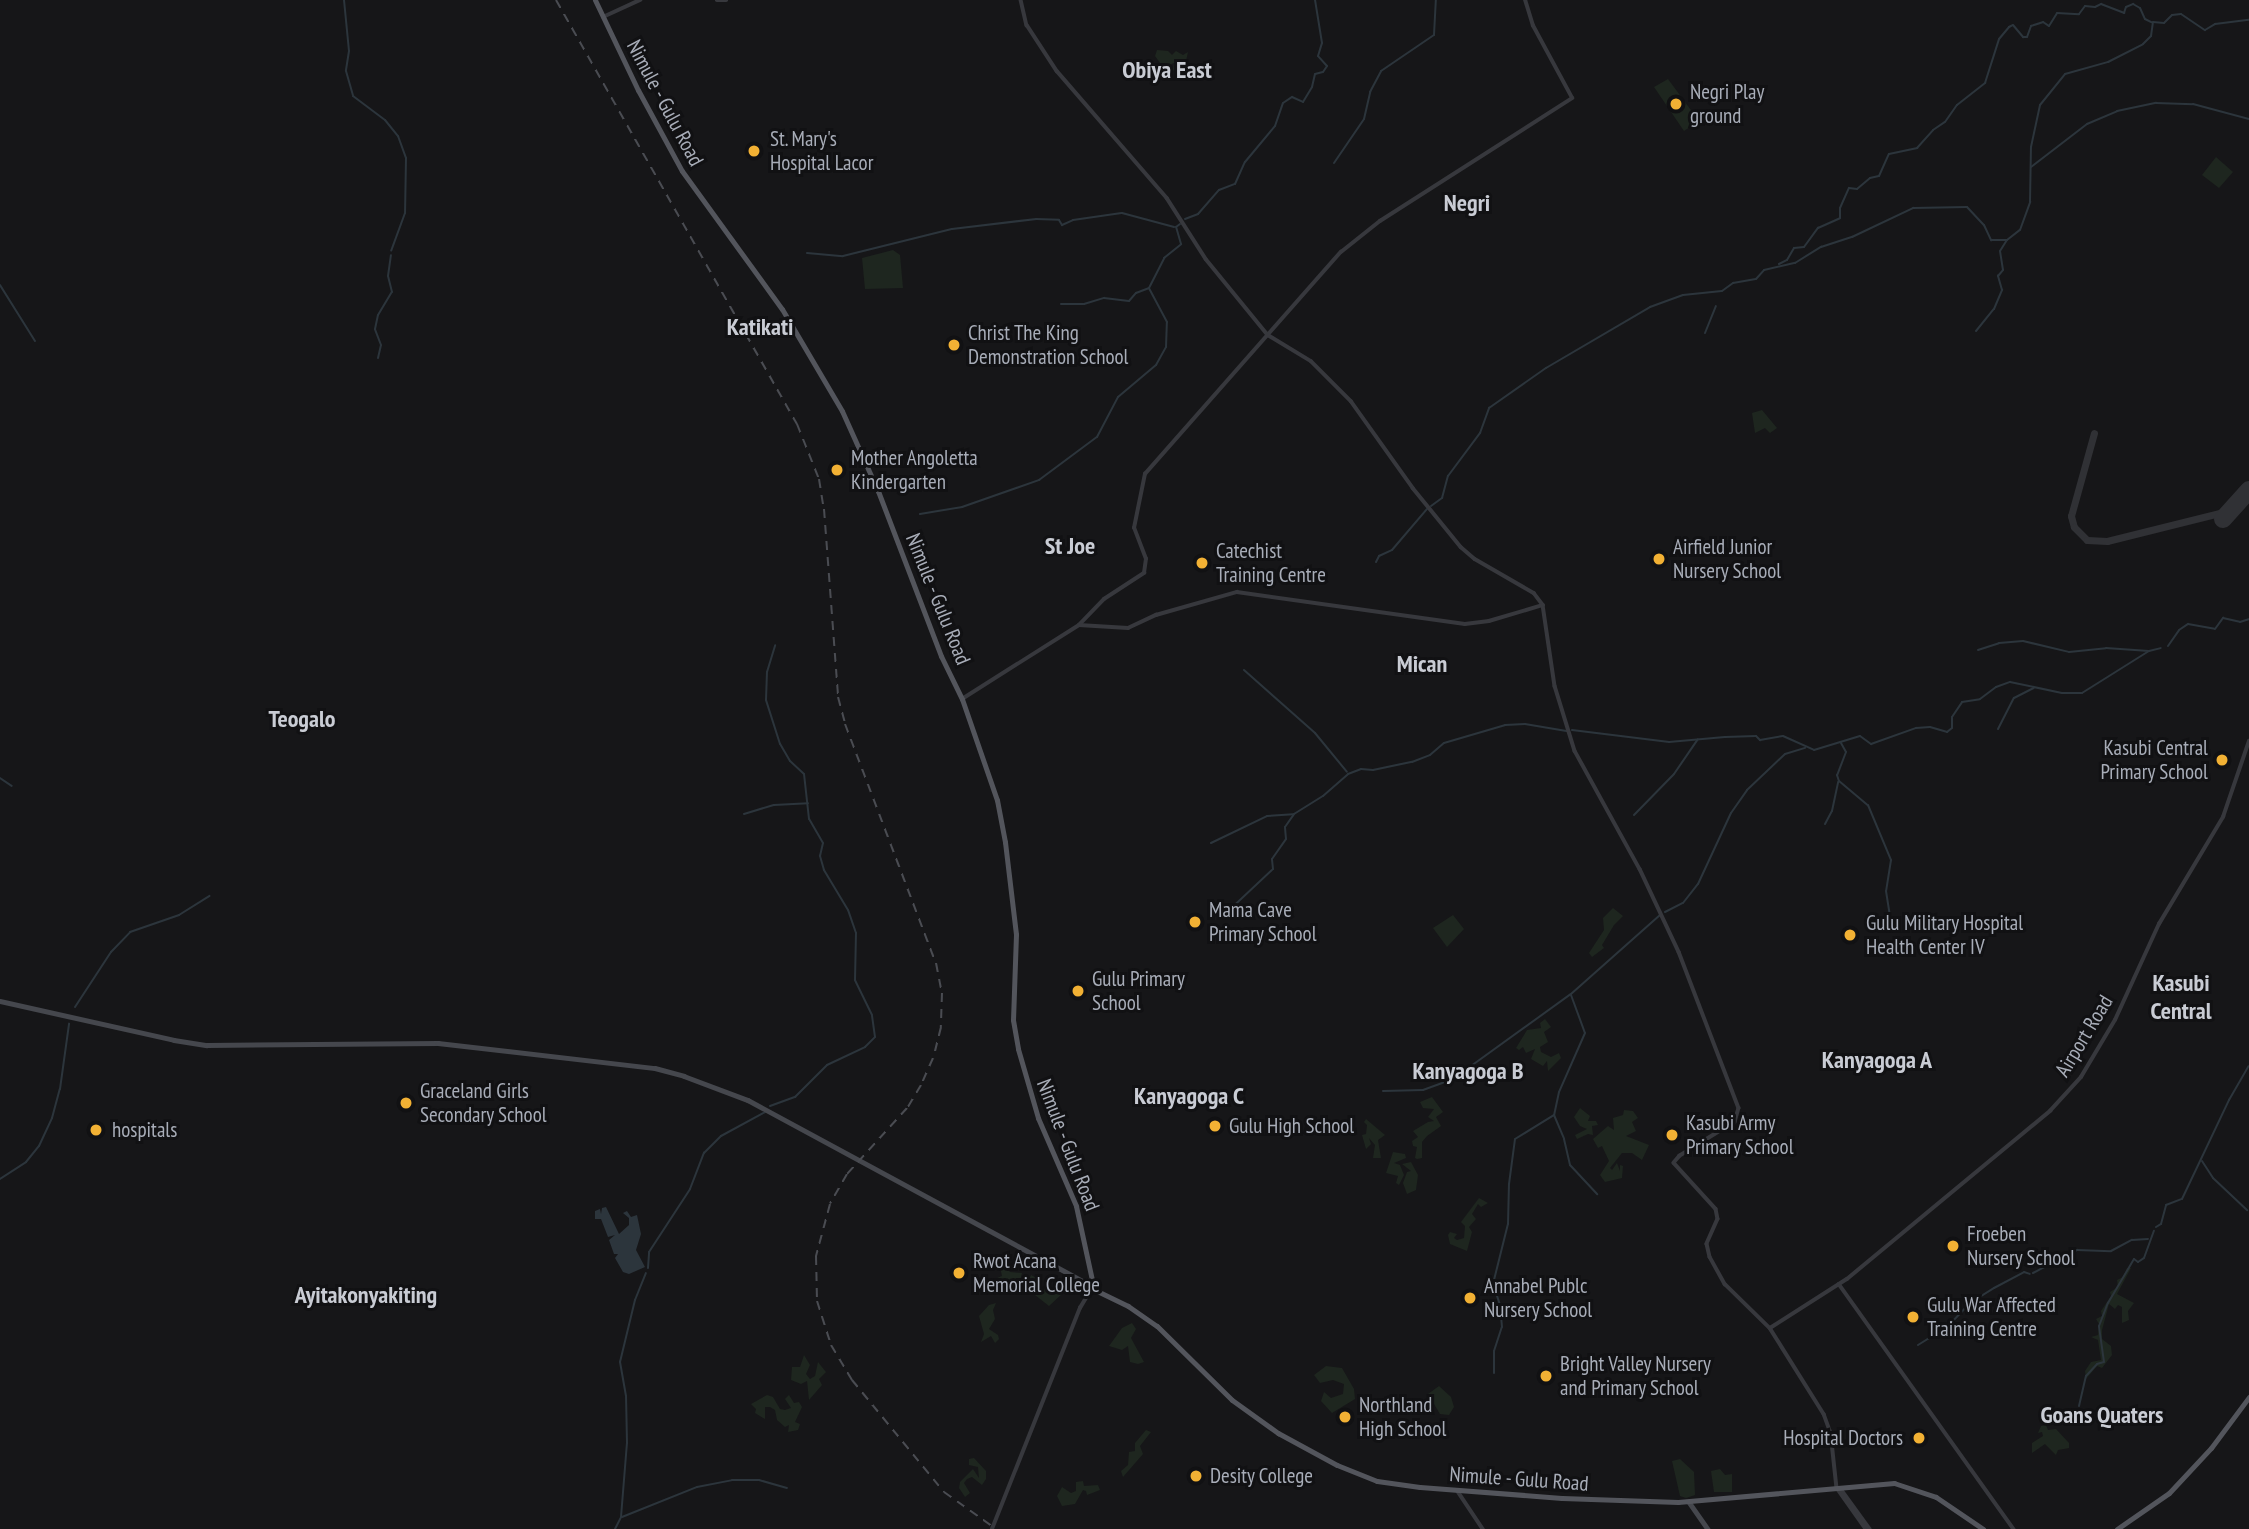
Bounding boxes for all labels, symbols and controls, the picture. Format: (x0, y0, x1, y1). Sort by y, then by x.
street label: Nimule - Gulu Road (621, 35, 709, 171)
district label: Obiya East (1122, 56, 1212, 84)
place label: Negri Play ground (1690, 79, 1764, 129)
marker: Negri Play ground (1668, 96, 1684, 112)
place label: St. Mary's Hospital Lacor (770, 126, 873, 176)
marker: St. Mary's Hospital Lacor (744, 141, 764, 161)
district label: Negri (1444, 189, 1490, 217)
district label: Katikati (727, 313, 793, 341)
place label: Christ The King Demonstration School (968, 320, 1129, 370)
marker: Christ The King Demonstration School (946, 337, 962, 353)
place label: Mother Angoletta Kindergarten (851, 445, 978, 495)
marker: Mother Angoletta Kindergarten (829, 462, 845, 478)
street label: Nimule - Gulu Road (900, 529, 976, 669)
district label: St Joe (1045, 532, 1095, 560)
place label: Airfield Junior Nursery School (1673, 534, 1782, 584)
place label: Catechist Training Centre (1216, 538, 1326, 588)
marker: Airfield Junior Nursery School (1651, 551, 1667, 567)
marker: Catechist Training Centre (1194, 555, 1210, 571)
district label: Mican (1397, 650, 1447, 678)
district label: Teogalo (269, 705, 335, 733)
place label: Kasubi Central Primary School (2100, 735, 2208, 785)
marker: Kasubi Central Primary School (2214, 752, 2230, 768)
place label: Mama Cave Primary School (1209, 897, 1317, 947)
place label: Gulu Military Hospital Health Center IV (1866, 910, 2024, 960)
marker: Mama Cave Primary School (1187, 914, 1203, 930)
marker: Gulu Military Hospital Health Center IV (1840, 925, 1860, 945)
place label: Gulu Primary School (1092, 966, 1185, 1016)
district label: Kasubi Central (2150, 969, 2212, 1025)
marker: Gulu Primary School (1070, 983, 1086, 999)
street label: Airport Road (2050, 991, 2118, 1081)
district label: Kanyagoga A (1821, 1046, 1933, 1074)
district label: Kanyagoga B (1413, 1057, 1523, 1085)
street label: Nimule - Gulu Road (1031, 1075, 1105, 1215)
place label: Graceland Girls Secondary School (420, 1078, 547, 1128)
district label: Kanyagoga C (1134, 1082, 1244, 1110)
marker: Graceland Girls Secondary School (398, 1095, 414, 1111)
place label: Kasubi Army Primary School (1686, 1110, 1794, 1160)
place label: Gulu High School (1229, 1113, 1354, 1139)
place label: hospitals (112, 1117, 177, 1143)
marker: Gulu High School (1207, 1118, 1223, 1134)
marker: hospitals (86, 1120, 106, 1140)
marker: Kasubi Army Primary School (1664, 1127, 1680, 1143)
place label: Froeben Nursery School (1967, 1221, 2076, 1271)
marker: Froeben Nursery School (1945, 1238, 1961, 1254)
place label: Rwot Acana Memorial College (973, 1248, 1100, 1298)
marker: Rwot Acana Memorial College (951, 1265, 967, 1281)
place label: Annabel Publc Nursery School (1484, 1273, 1593, 1323)
district label: Ayitakonyakiting (295, 1281, 437, 1309)
marker: Annabel Publc Nursery School (1462, 1290, 1478, 1306)
place label: Gulu War Affected Training Centre (1927, 1292, 2057, 1342)
marker: Gulu War Affected Training Centre (1905, 1309, 1921, 1325)
place label: Bright Valley Nursery and Primary School (1560, 1351, 1712, 1401)
marker: Bright Valley Nursery and Primary School (1538, 1368, 1554, 1384)
place label: Northland High School (1359, 1392, 1446, 1442)
district label: Goans Quaters (2040, 1401, 2164, 1429)
marker: Northland High School (1337, 1409, 1353, 1425)
place label: Hospital Doctors (1783, 1425, 1903, 1451)
marker: Hospital Doctors (1909, 1428, 1929, 1448)
street label: Nimule - Gulu Road (1448, 1462, 1590, 1496)
place label: Desity College (1210, 1463, 1313, 1489)
marker: Desity College (1188, 1468, 1204, 1484)

